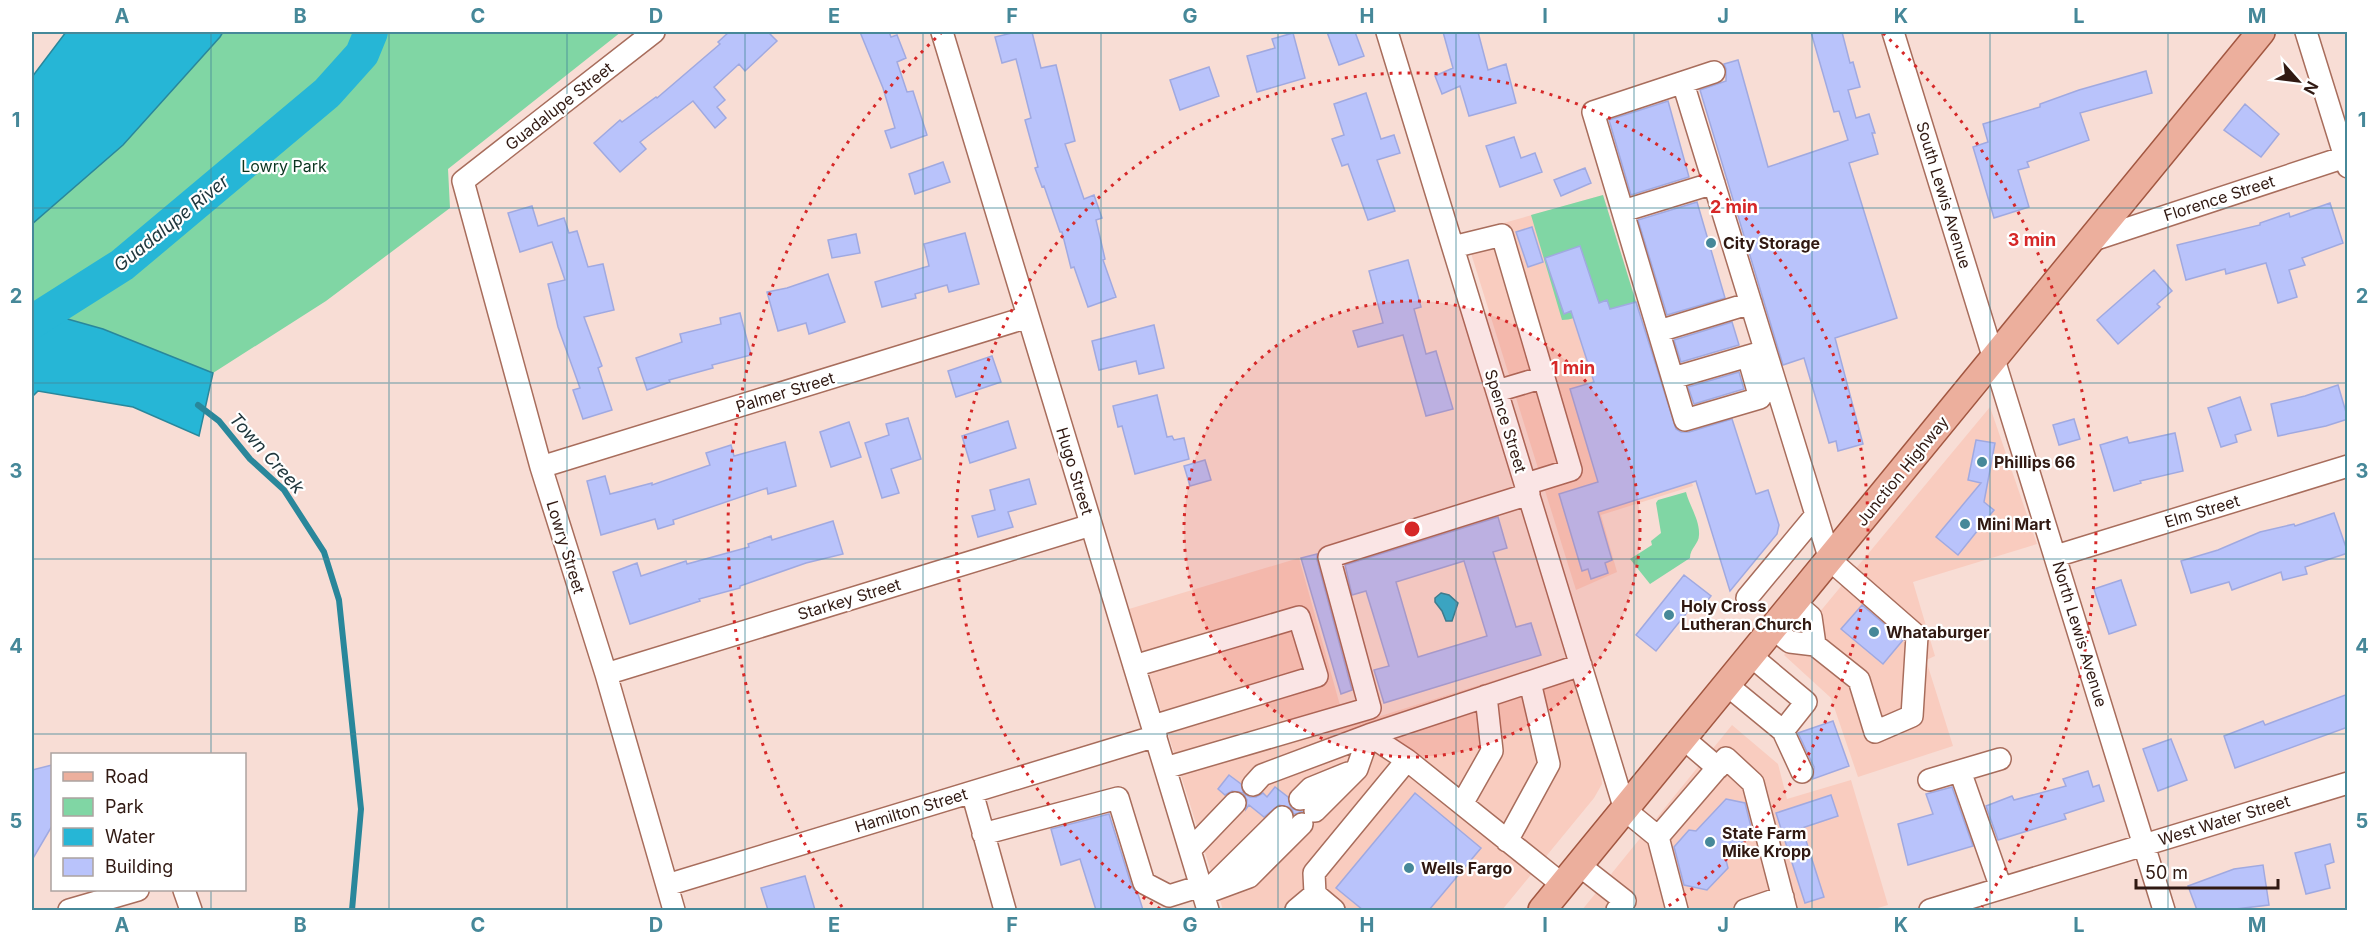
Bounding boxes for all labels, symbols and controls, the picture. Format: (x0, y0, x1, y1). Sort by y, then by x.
text: A (115, 4, 130, 28)
text: B (293, 4, 307, 28)
text: C (471, 4, 485, 28)
text: D (649, 4, 663, 28)
text: E (828, 4, 840, 28)
text: F (1006, 4, 1018, 28)
text: G (1182, 4, 1198, 28)
text: H (1360, 4, 1374, 28)
text: I (1542, 4, 1548, 28)
text: J (1717, 4, 1729, 28)
text: K (1894, 4, 1908, 28)
text: L (2073, 4, 2085, 28)
text: M (2248, 4, 2266, 28)
north arrow (2268, 51, 2328, 111)
street label: Guadalupe Street (501, 58, 617, 154)
text: N (2300, 78, 2323, 98)
text: 1 (12, 108, 20, 132)
text: 1 (2358, 108, 2366, 132)
street label: South Lewis Avenue (1912, 119, 1976, 271)
park label: Lowry Park (241, 156, 327, 176)
water label: Guadalupe River (109, 170, 234, 276)
street label: Florence Street (2161, 171, 2277, 225)
text: 2 min (1710, 196, 1758, 217)
text: 3 min (2008, 229, 2056, 250)
place label: City Storage (1723, 233, 1820, 253)
marker: City Storage (1704, 236, 1718, 250)
text: 2 (10, 284, 22, 308)
text: 2 (2356, 284, 2368, 308)
text: 1 min (1551, 357, 1595, 378)
street label: Spence Street (1481, 367, 1531, 475)
street label: Palmer Street (733, 368, 837, 416)
water label: Town Creek (225, 408, 309, 499)
street label: Junction Highway (1852, 412, 1952, 530)
street label: Hugo Street (1052, 425, 1098, 517)
place label: Phillips 66 (1994, 452, 2075, 472)
marker: Phillips 66 (1975, 455, 1989, 469)
text: 3 (10, 459, 22, 483)
text: 3 (2356, 459, 2368, 483)
street label: Elm Street (2162, 490, 2242, 532)
street label: Lowry Street (542, 498, 590, 596)
place label: Mini Mart (1977, 514, 2051, 534)
marker: Mini Mart (1958, 517, 1972, 531)
centre of rings (1402, 519, 1422, 539)
street label: North Lewis Avenue (2048, 559, 2112, 709)
street label: Starkey Street (795, 574, 903, 624)
place label: Holy Cross Lutheran Church (1681, 596, 1812, 634)
marker: Holy Cross Lutheran Church (1662, 608, 1676, 622)
place label: Whataburger (1886, 622, 1990, 642)
marker: Whataburger (1867, 625, 1881, 639)
text: 4 (9, 634, 23, 658)
text: 4 (2355, 634, 2369, 658)
legend (51, 753, 246, 891)
text: Road (105, 766, 148, 787)
street label: Hamilton Street (852, 783, 970, 837)
street label: West Water Street (2156, 790, 2292, 850)
text: Park (105, 796, 144, 817)
text: 5 (10, 809, 22, 833)
text: 5 (2356, 809, 2368, 833)
place label: State Farm Mike Kropp (1722, 823, 1811, 861)
text: Water (105, 826, 155, 847)
marker: State Farm Mike Kropp (1703, 835, 1717, 849)
scale bar (2136, 852, 2278, 890)
text: Building (105, 856, 173, 877)
place label: Wells Fargo (1421, 858, 1512, 878)
marker: Wells Fargo (1402, 861, 1416, 875)
text: 50 m (2145, 862, 2188, 883)
text: A (115, 913, 130, 937)
text: B (293, 913, 307, 937)
text: C (471, 913, 485, 937)
text: D (649, 913, 663, 937)
text: E (828, 913, 840, 937)
text: F (1006, 913, 1018, 937)
text: G (1182, 913, 1198, 937)
text: H (1360, 913, 1374, 937)
text: I (1542, 913, 1548, 937)
text: J (1717, 913, 1729, 937)
text: K (1894, 913, 1908, 937)
text: L (2073, 913, 2085, 937)
text: M (2248, 913, 2266, 937)

